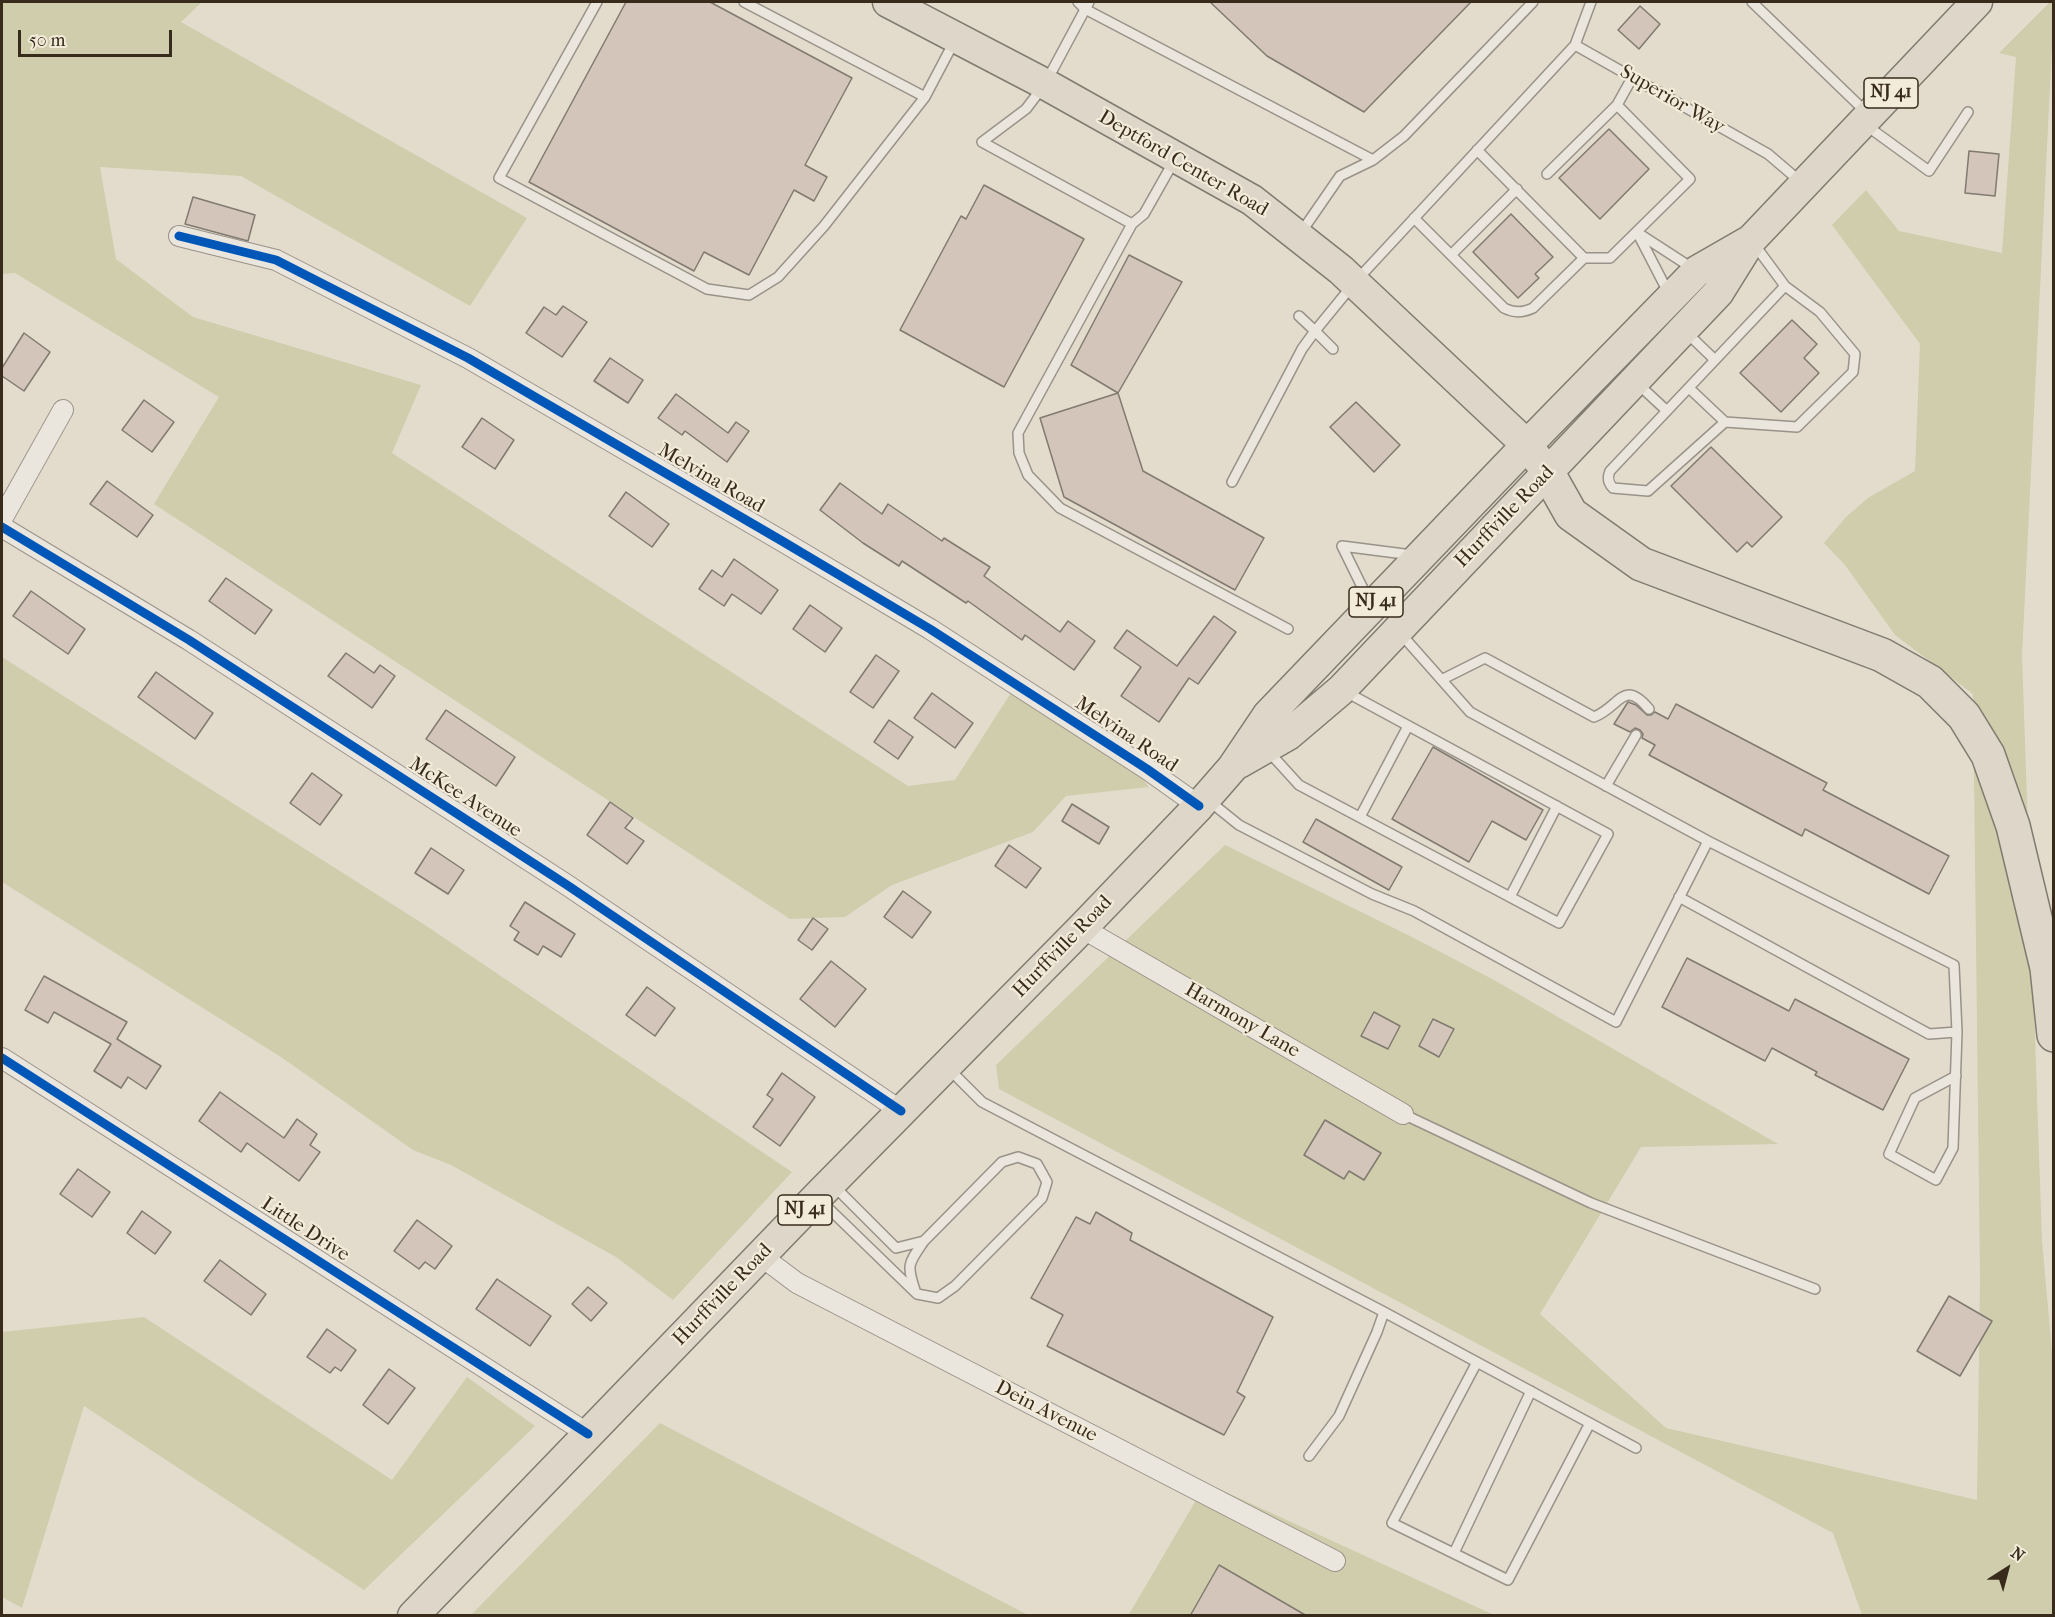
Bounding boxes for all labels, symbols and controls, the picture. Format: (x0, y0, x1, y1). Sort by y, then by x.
scale bar (21, 18, 176, 56)
text: 50 m (29, 30, 65, 51)
street label: Superior Way (1615, 60, 1729, 140)
road number: NJ 41 (1864, 78, 1918, 108)
street label: Deptford Center Road (1094, 106, 1272, 222)
street label: Melvina Road (654, 439, 768, 519)
street label: Hurffville Road (1450, 461, 1560, 573)
road number: NJ 41 (1349, 587, 1403, 617)
street label: Melvina Road (1070, 692, 1182, 778)
street label: McKee Avenue (404, 753, 526, 843)
street label: Hurffville Road (1008, 891, 1118, 1003)
street label: Harmony Lane (1180, 978, 1304, 1064)
street label: Little Drive (256, 1193, 354, 1267)
road number: NJ 41 (778, 1195, 832, 1225)
street label: Hurffville Road (668, 1239, 778, 1351)
street label: Dein Avenue (991, 1376, 1101, 1448)
north arrow (1977, 1539, 2037, 1599)
text: N (2007, 1543, 2028, 1565)

